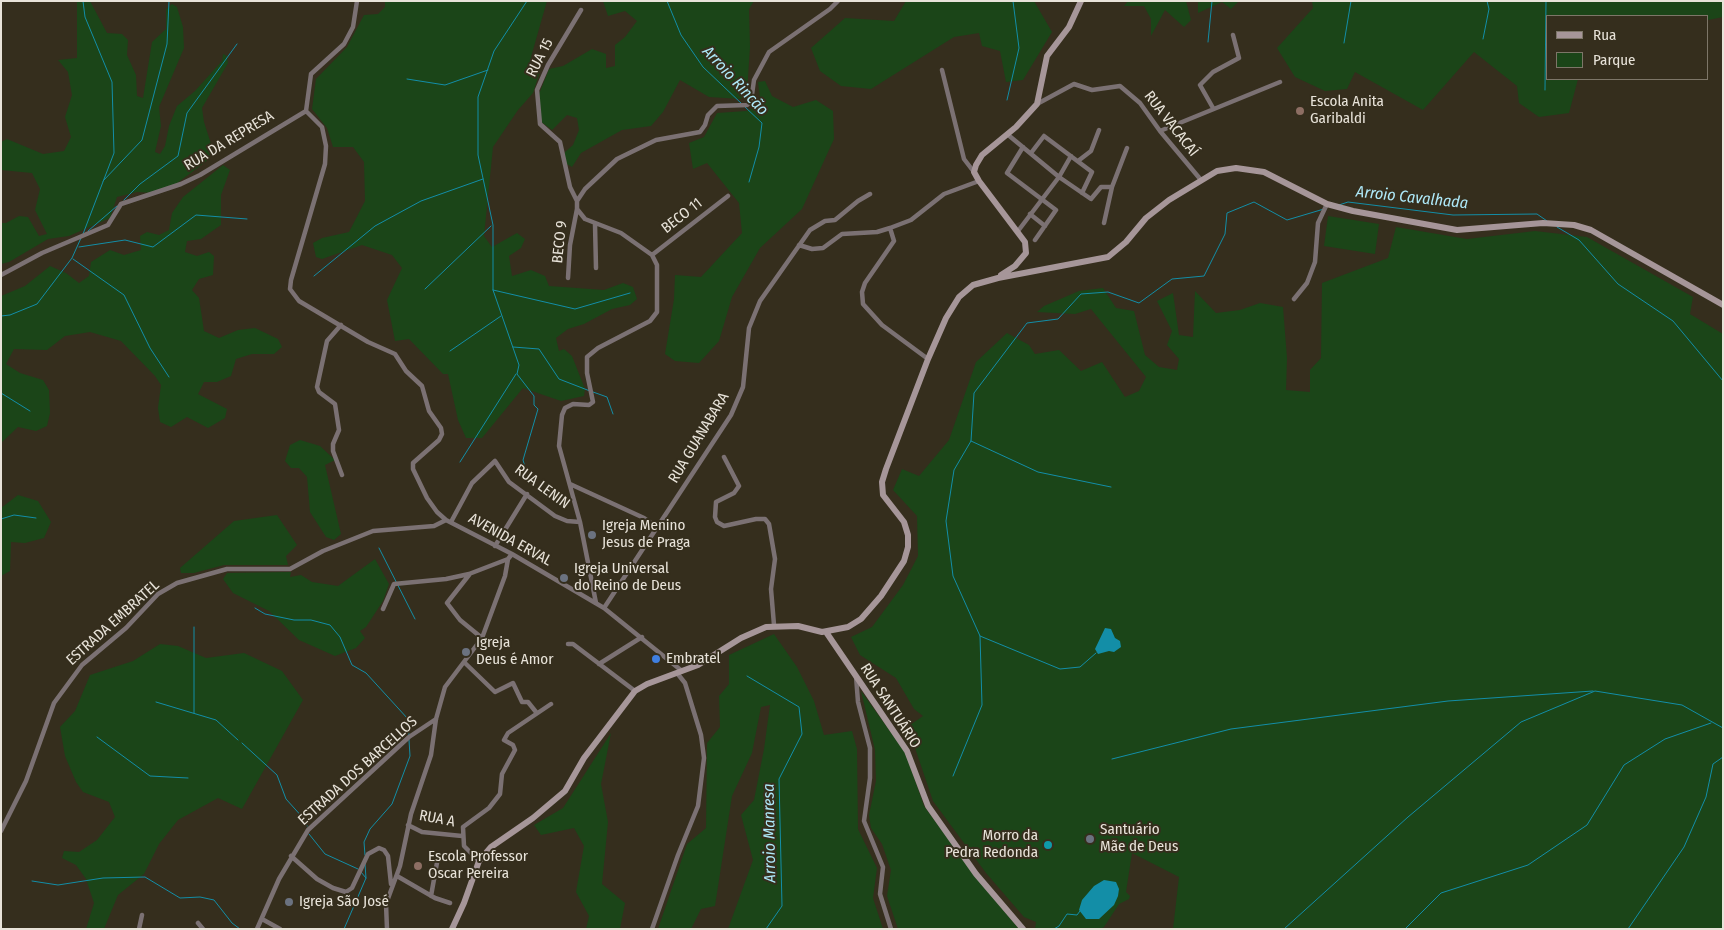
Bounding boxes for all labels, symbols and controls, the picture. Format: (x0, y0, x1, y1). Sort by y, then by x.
legend (1546, 15, 1709, 80)
text: Rua (1593, 26, 1616, 44)
street label: RUA 15 (523, 36, 557, 80)
water label: Arroio Rincão (698, 42, 772, 120)
text: Parque (1593, 51, 1636, 69)
street label: RUA VACACAÍ (1140, 88, 1202, 160)
place label: Escola Anita Garibaldi (1310, 93, 1384, 128)
marker: Escola Anita Garibaldi (1294, 105, 1306, 117)
street label: RUA DA REPRESA (181, 107, 277, 175)
water label: Arroio Cavalhada (1355, 183, 1469, 213)
street label: BECO 11 (658, 194, 706, 238)
street label: BECO 9 (549, 220, 571, 264)
street label: RUA GUANABARA (665, 389, 733, 487)
street label: RUA LENIN (511, 461, 573, 513)
street label: AVENIDA ERVAL (465, 510, 555, 570)
place label: Igreja Menino Jesus de Praga (602, 517, 690, 552)
marker: Igreja Menino Jesus de Praga (586, 529, 598, 541)
place label: Igreja Universal do Reino de Deus (574, 560, 681, 595)
marker: Igreja Universal do Reino de Deus (558, 572, 570, 584)
street label: ESTRADA EMBRATEL (63, 577, 163, 669)
place label: Igreja Deus é Amor (476, 634, 553, 669)
marker: Igreja Deus é Amor (460, 646, 472, 658)
place label: Embratel (666, 650, 721, 668)
marker: Embratel (650, 653, 662, 665)
street label: RUA SANTUÁRIO (856, 660, 924, 752)
street label: ESTRADA DOS BARCELLOS (295, 713, 421, 829)
water label: Arroio Manresa (760, 783, 780, 883)
street label: RUA A (418, 807, 456, 831)
place label: Santuário Mãe de Deus (1100, 821, 1178, 856)
place label: Morro da Pedra Redonda (945, 827, 1038, 862)
marker: Santuário Mãe de Deus (1084, 833, 1096, 845)
marker: Morro da Pedra Redonda (1042, 839, 1054, 851)
place label: Escola Professor Oscar Pereira (428, 848, 528, 883)
marker: Escola Professor Oscar Pereira (412, 860, 424, 872)
place label: Igreja São José (299, 893, 389, 911)
marker: Igreja São José (283, 896, 295, 908)

